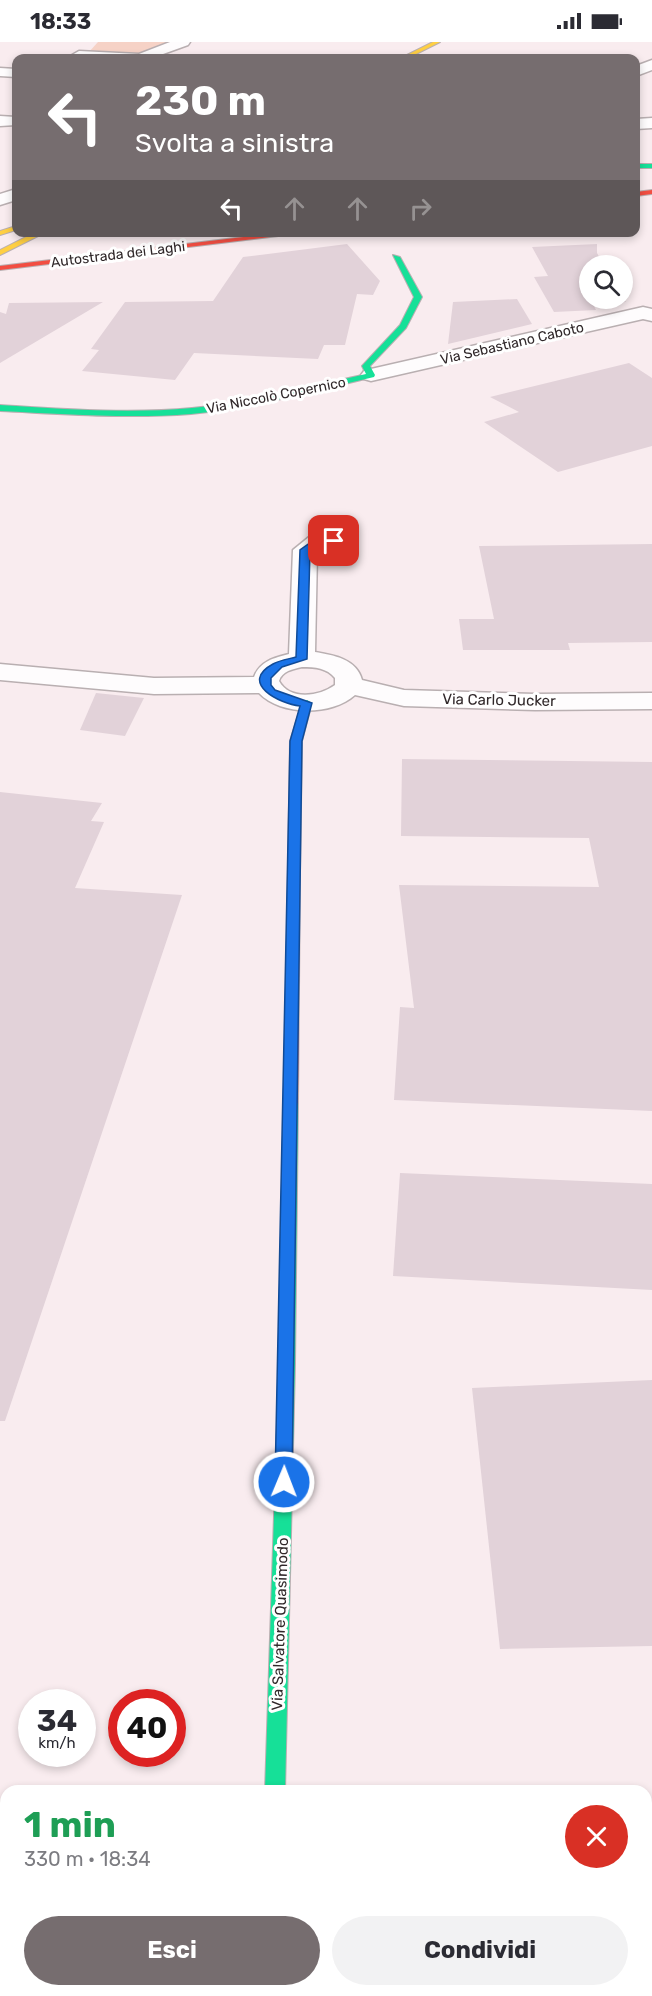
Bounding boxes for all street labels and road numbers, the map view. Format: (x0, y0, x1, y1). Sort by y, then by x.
street label: Autostrada dei Laghi (50, 238, 186, 271)
street label: Via Sebastiano Caboto (439, 319, 586, 368)
street label: Via Niccolò Copernico (205, 374, 347, 417)
street label: Via Carlo Jucker (442, 690, 556, 710)
street label: Via Salvatore Quasimodo (268, 1537, 292, 1711)

